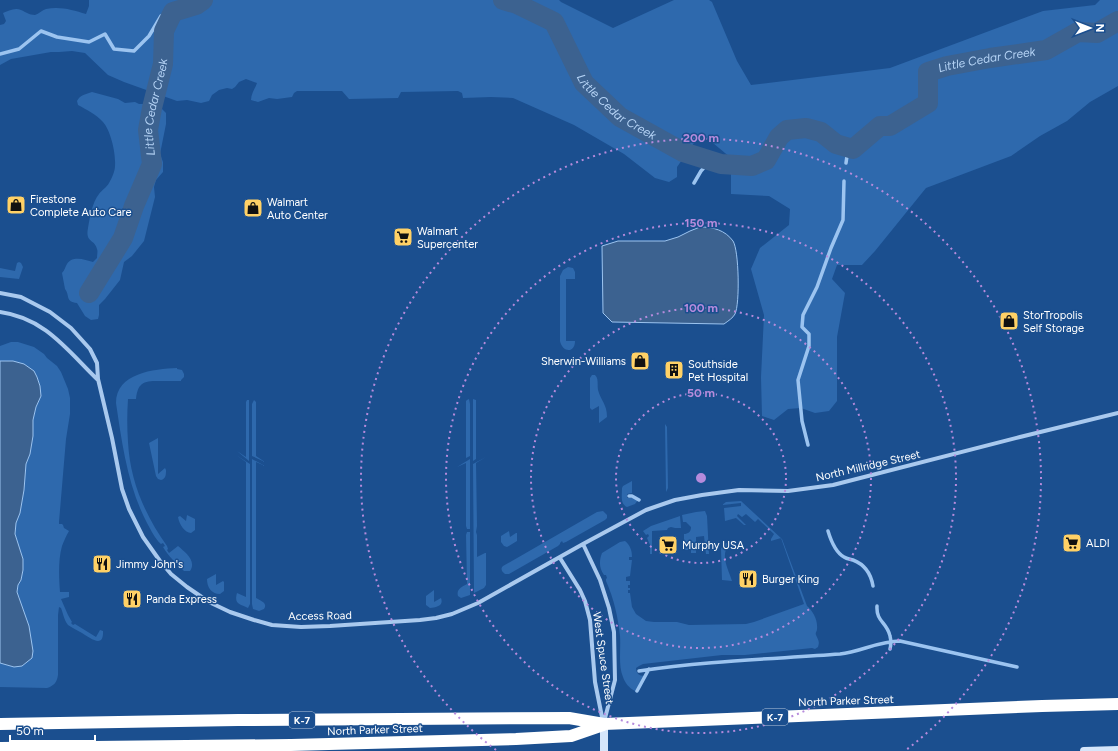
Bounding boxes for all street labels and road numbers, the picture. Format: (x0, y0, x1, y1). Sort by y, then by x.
street label: North Millridge Street (814, 448, 922, 484)
street label: Access Road (288, 609, 352, 623)
street label: West Spuce Street (590, 611, 616, 705)
street label: North Parker Street (798, 693, 894, 709)
road number: K-7 (762, 709, 788, 725)
road number: K-7 (289, 712, 315, 728)
street label: North Parker Street (327, 722, 423, 738)

